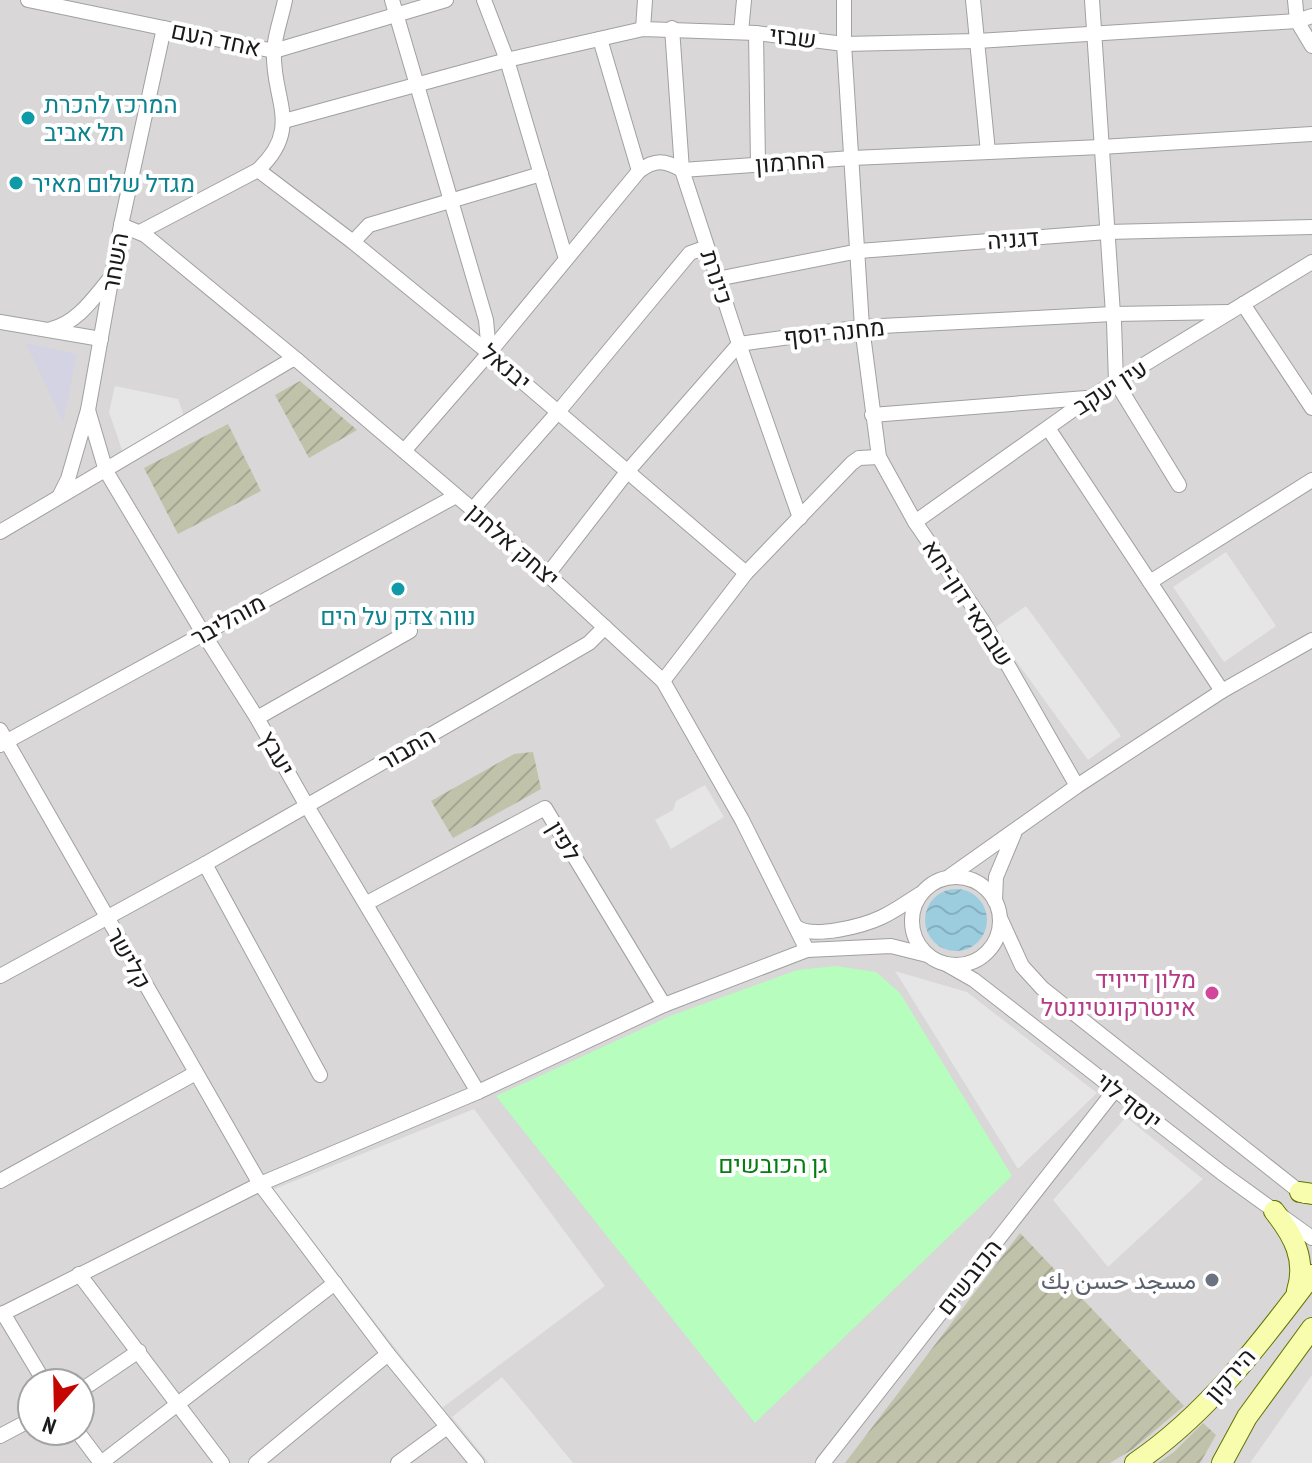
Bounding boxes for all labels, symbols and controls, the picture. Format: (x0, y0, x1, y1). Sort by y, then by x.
street label: אחד העם (168, 14, 264, 64)
street label: שבזי (768, 19, 818, 55)
place label: המרכז להכרת תל אביב (44, 89, 178, 148)
marker: המרכז להכרת תל אביב (19, 109, 37, 127)
street label: החרמון (754, 144, 826, 180)
place label: מגדל שלום מאיר (32, 168, 195, 199)
marker: מגדל שלום מאיר (7, 174, 25, 192)
street label: דגניה (986, 222, 1040, 256)
street label: השחר (95, 230, 135, 294)
street label: כינרת (694, 246, 740, 308)
street label: מחנה יוסף (782, 311, 886, 353)
street label: יבנאל (474, 337, 538, 397)
street label: עין יעקב (1067, 352, 1153, 422)
street label: יצחק אלחנן (460, 496, 566, 594)
street label: שבתאי דון-יחא (915, 534, 1021, 672)
marker: נווה צדק על הים (389, 580, 407, 598)
street label: מוהליבר (185, 587, 271, 653)
place label: נווה צדק על הים (320, 601, 476, 632)
street label: התבור (373, 720, 441, 778)
street label: יעבץ (252, 725, 302, 781)
street label: לפין (540, 815, 588, 867)
street label: קלישר (100, 922, 158, 994)
place label: מלון דייויד אינטרקונטיננטל (1041, 964, 1196, 1023)
marker: מלון דייויד אינטרקונטיננטל (1203, 984, 1221, 1002)
street label: יוסף לוי (1090, 1066, 1168, 1136)
park label: גן הכובשים (718, 1149, 828, 1180)
street label: הכובשים (930, 1233, 1008, 1321)
place label: مسجد حسن بك (1041, 1265, 1196, 1296)
marker: مسجد حسن بك (1203, 1271, 1221, 1289)
street label: הירקון (1198, 1341, 1262, 1409)
north arrow (16, 1367, 96, 1447)
text: N (39, 1411, 60, 1441)

